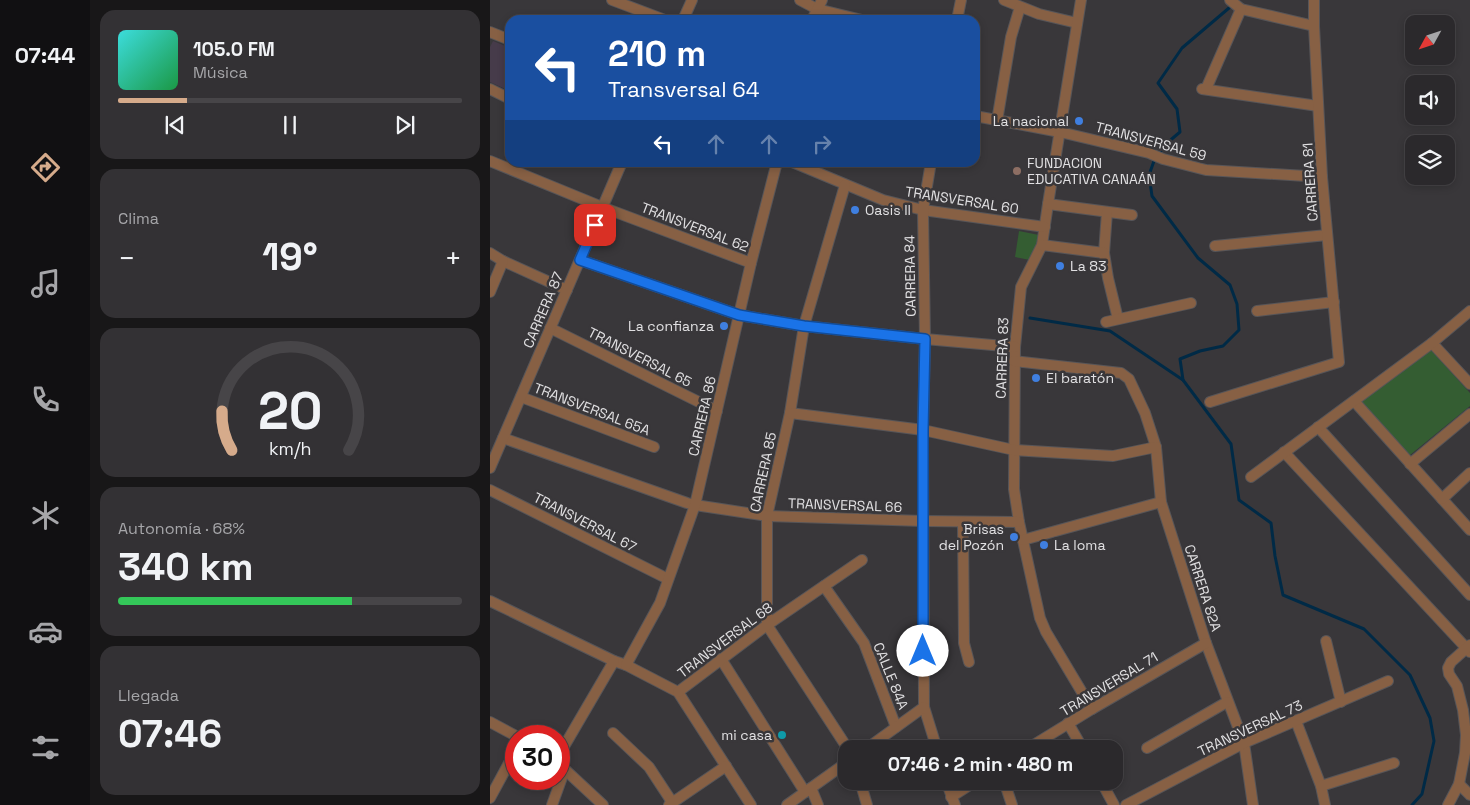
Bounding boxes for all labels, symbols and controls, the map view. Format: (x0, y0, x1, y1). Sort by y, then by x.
north arrow (1405, 15, 1455, 65)
map controls (1405, 15, 1455, 185)
text: 210 m (608, 32, 706, 76)
icon: left (525, 35, 590, 100)
text: 105.0 FM (193, 37, 275, 62)
text: 07:44 (15, 41, 75, 69)
text: Música (193, 62, 248, 83)
text: Transversal 64 (608, 75, 759, 103)
button: sound (1405, 75, 1455, 125)
icon: previous (161, 111, 189, 139)
icon: pause (276, 111, 304, 139)
icon: next (391, 111, 419, 139)
place label: La nacional (993, 112, 1069, 130)
marker: La nacional (1073, 115, 1085, 127)
street label: TRANSVERSAL 59 (1094, 118, 1208, 164)
icon: left (649, 130, 677, 158)
icon: ahead (702, 130, 730, 158)
icon: ahead (755, 130, 783, 158)
icon: right (808, 130, 836, 158)
button: layers (1405, 135, 1455, 185)
street label: CARRERA 81 (1298, 142, 1322, 222)
icon: directions (28, 150, 63, 185)
place label: FUNDACION EDUCATIVA CANAÁN (1027, 154, 1156, 188)
marker: FUNDACION EDUCATIVA CANAÁN (1011, 165, 1023, 177)
street label: TRANSVERSAL 60 (904, 182, 1020, 218)
street label: TRANSVERSAL 62 (638, 198, 752, 256)
place label: Oasis II (865, 201, 911, 219)
pin (574, 204, 616, 246)
marker: Oasis II (849, 204, 861, 216)
text: Clima (118, 208, 159, 229)
icon: arrive (581, 211, 609, 239)
text: 19° (262, 233, 318, 281)
street label: CARRERA 84 (900, 235, 920, 317)
text: − (118, 240, 135, 276)
text: + (445, 240, 462, 276)
place label: La 83 (1070, 257, 1106, 275)
marker: La 83 (1054, 260, 1066, 272)
icon: music (28, 266, 63, 301)
street label: CARRERA 87 (519, 269, 567, 351)
place label: La confianza (628, 317, 714, 335)
street label: CARRERA 83 (992, 317, 1012, 399)
marker: La confianza (718, 320, 730, 332)
street label: TRANSVERSAL 65 (585, 323, 695, 391)
place label: El baratón (1046, 369, 1114, 387)
marker: El baratón (1030, 372, 1042, 384)
street label: CARRERA 86 (684, 374, 720, 458)
text: 20 (258, 378, 322, 444)
street label: TRANSVERSAL 65A (531, 379, 653, 440)
icon: phone (28, 382, 63, 417)
street label: CARRERA 85 (746, 430, 780, 514)
text: km/h (269, 437, 311, 460)
street label: TRANSVERSAL 67 (530, 488, 640, 556)
street label: TRANSVERSAL 66 (788, 494, 902, 516)
icon: climate (28, 498, 63, 533)
text: Autonomía · 68% (118, 518, 245, 539)
place label: Brisas del Pozón (939, 520, 1004, 554)
marker: Brisas del Pozón (1008, 531, 1020, 543)
place label: La loma (1054, 536, 1105, 554)
marker: La loma (1038, 539, 1050, 551)
street label: CARRERA 82A (1180, 542, 1226, 634)
text: 340 km (118, 543, 253, 591)
street label: TRANSVERSAL 68 (674, 598, 776, 682)
icon: car (28, 614, 63, 649)
position arrow (896, 624, 948, 676)
street label: CALLE 84A (869, 640, 913, 712)
street label: TRANSVERSAL 71 (1057, 648, 1161, 720)
text: Llegada (118, 685, 179, 706)
street label: TRANSVERSAL 73 (1195, 696, 1305, 760)
text: 07:46 (118, 710, 222, 758)
speed limit sign: 30 (505, 725, 570, 790)
place label: mi casa (721, 726, 772, 744)
marker: mi casa (776, 729, 788, 741)
icon: filters (28, 730, 63, 765)
text: 07:46 · 2 min · 480 m (888, 752, 1073, 777)

